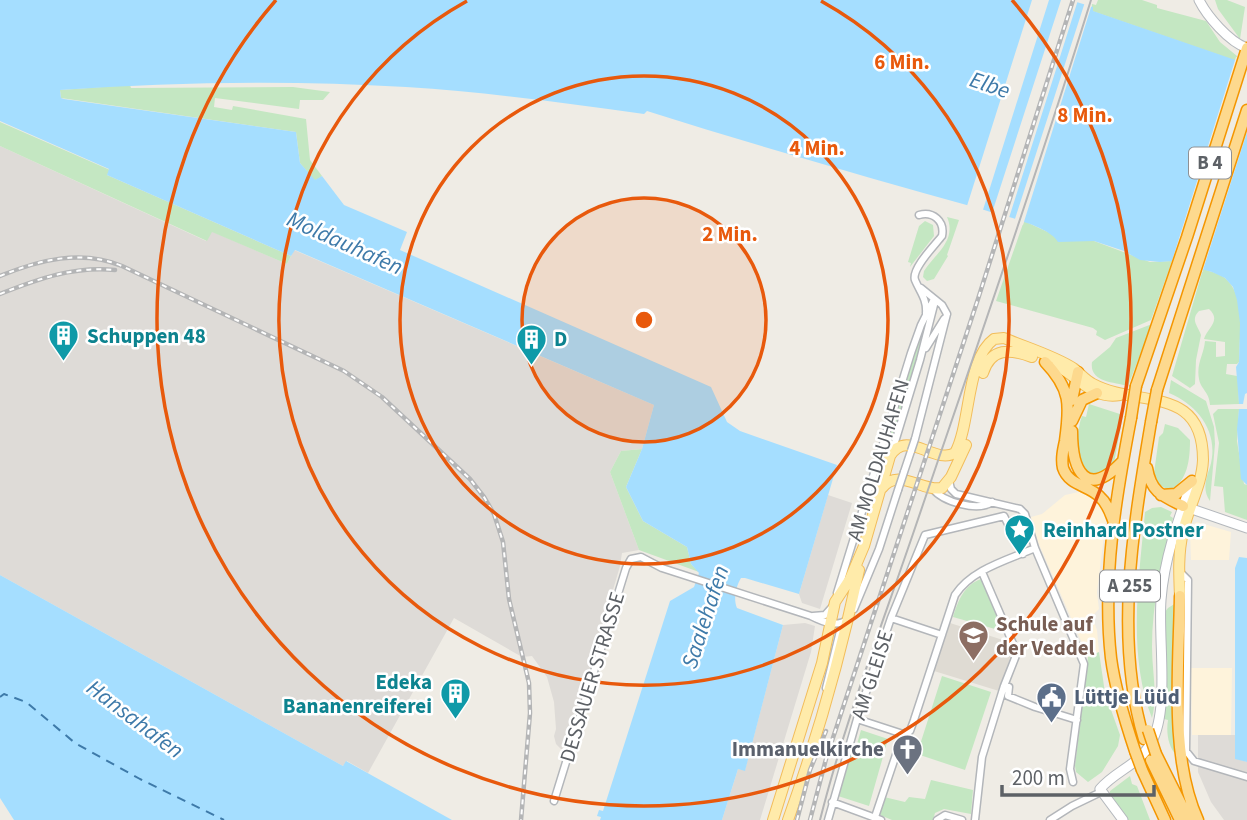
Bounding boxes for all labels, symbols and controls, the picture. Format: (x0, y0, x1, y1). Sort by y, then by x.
text: 6 Min. (874, 47, 930, 77)
water label: Elbe (965, 63, 1015, 107)
text: 8 Min. (1057, 100, 1113, 130)
text: 4 Min. (789, 133, 845, 163)
road number: B 4 (1189, 148, 1231, 178)
water label: Moldauhafen (282, 203, 408, 283)
text: 2 Min. (702, 219, 758, 249)
centre of rings (632, 308, 656, 332)
building icon: Schuppen 48 (47, 319, 81, 363)
place label: Schuppen 48 (87, 321, 206, 351)
building icon: D (514, 322, 548, 366)
place label: D (554, 324, 567, 354)
street label: AM MOLDAUHAFEN (839, 375, 917, 545)
place icon: Reinhard Postner (1003, 513, 1037, 557)
place label: Reinhard Postner (1043, 515, 1204, 545)
water label: Saalehafen (673, 561, 737, 673)
road number: A 255 (1100, 570, 1160, 601)
street label: DESSAUER STRASSE (552, 588, 632, 766)
place label: Schule auf der Veddel (996, 609, 1095, 663)
school or university icon: Schule auf der Veddel (956, 619, 990, 663)
street label: AM GLEISE (843, 626, 901, 724)
place label: Edeka Bananenreiferei (283, 667, 432, 721)
water label: Hansahafen (80, 672, 190, 766)
building icon: Edeka Bananenreiferei (438, 677, 472, 721)
public building icon: Lüttje Lüüd (1034, 680, 1068, 724)
place label: Lüttje Lüüd (1074, 682, 1180, 712)
church icon: Immanuelkirche (890, 732, 924, 776)
place label: Immanuelkirche (732, 734, 884, 764)
scale bar (1002, 754, 1154, 798)
text: 200 m (1012, 763, 1065, 793)

